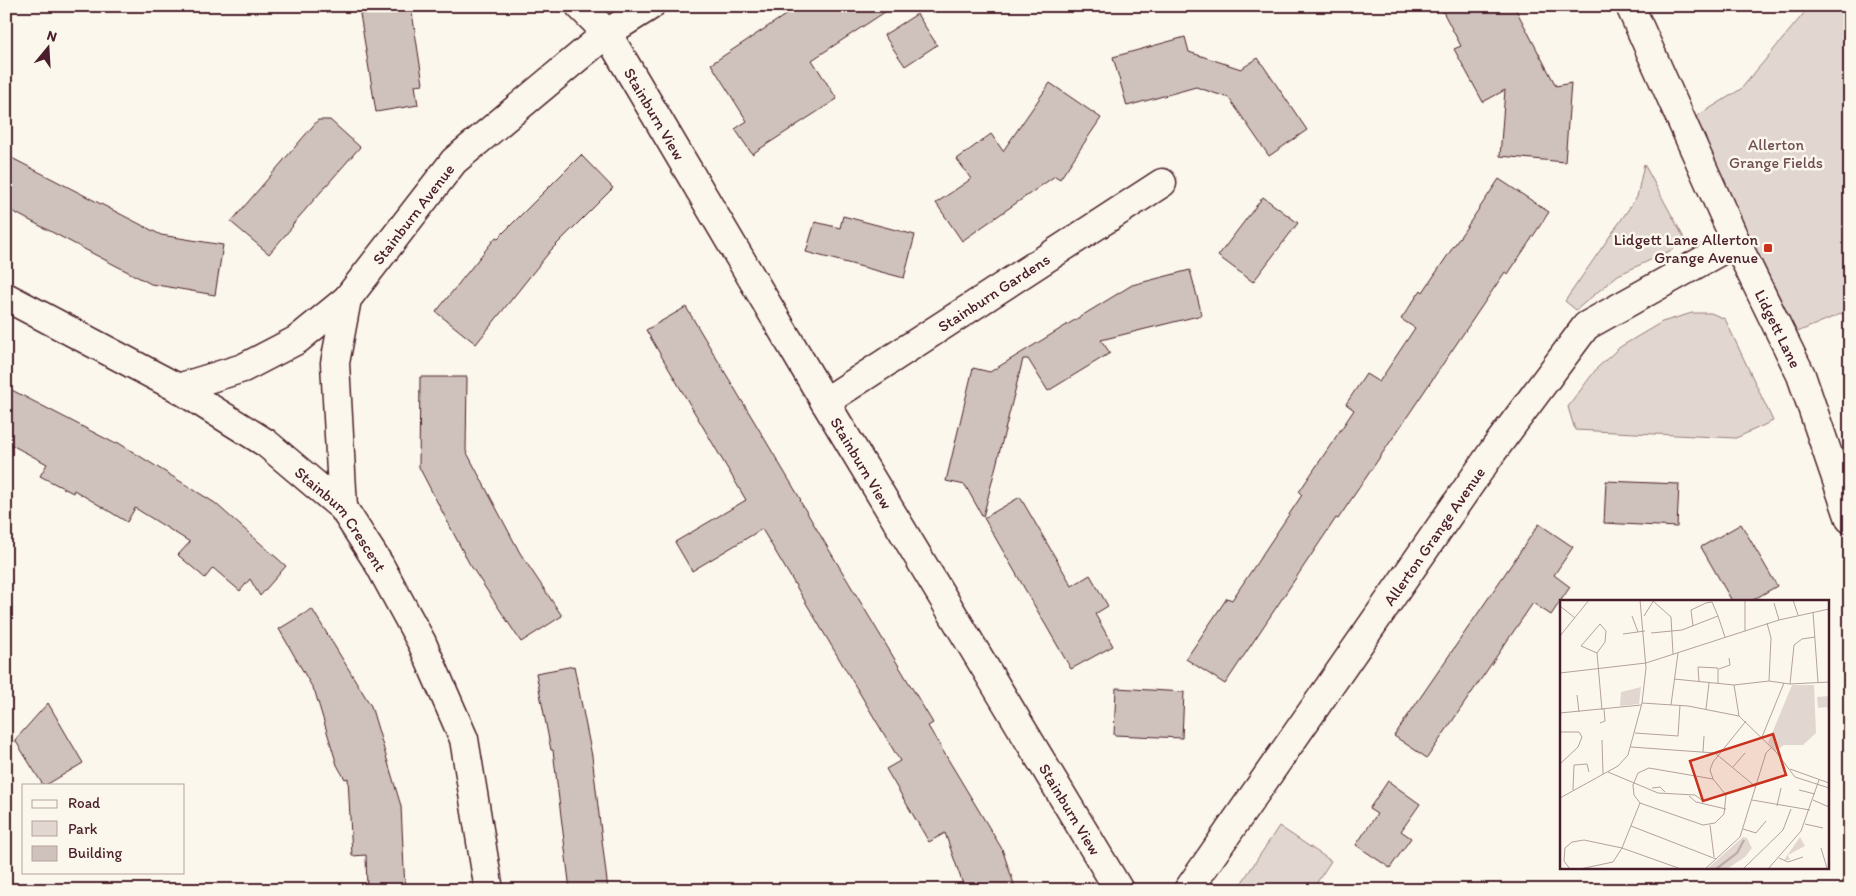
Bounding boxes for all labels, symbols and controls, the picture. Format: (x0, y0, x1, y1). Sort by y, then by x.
north arrow (22, 22, 72, 72)
text: N (45, 27, 59, 46)
street label: Stainburn View (620, 64, 689, 164)
park label: Allerton Grange Fields (1729, 135, 1823, 172)
street label: Stainburn Avenue (368, 160, 459, 268)
place label: Lidgett Lane Allerton Grange Avenue (1614, 230, 1758, 267)
marker: Lidgett Lane Allerton Grange Avenue (1762, 242, 1774, 254)
street label: Stainburn Gardens (934, 250, 1053, 336)
street label: Lidgett Lane (1751, 286, 1805, 371)
street label: Stainburn View (826, 414, 896, 513)
street label: Stainburn Crescent (291, 463, 390, 575)
street label: Allerton Grange Avenue (1380, 463, 1489, 609)
inset map (1560, 600, 1828, 868)
street label: Stainburn View (1035, 760, 1105, 859)
legend (22, 784, 185, 874)
text: Road (68, 794, 101, 812)
text: Park (68, 820, 98, 838)
text: Building (68, 844, 122, 862)

